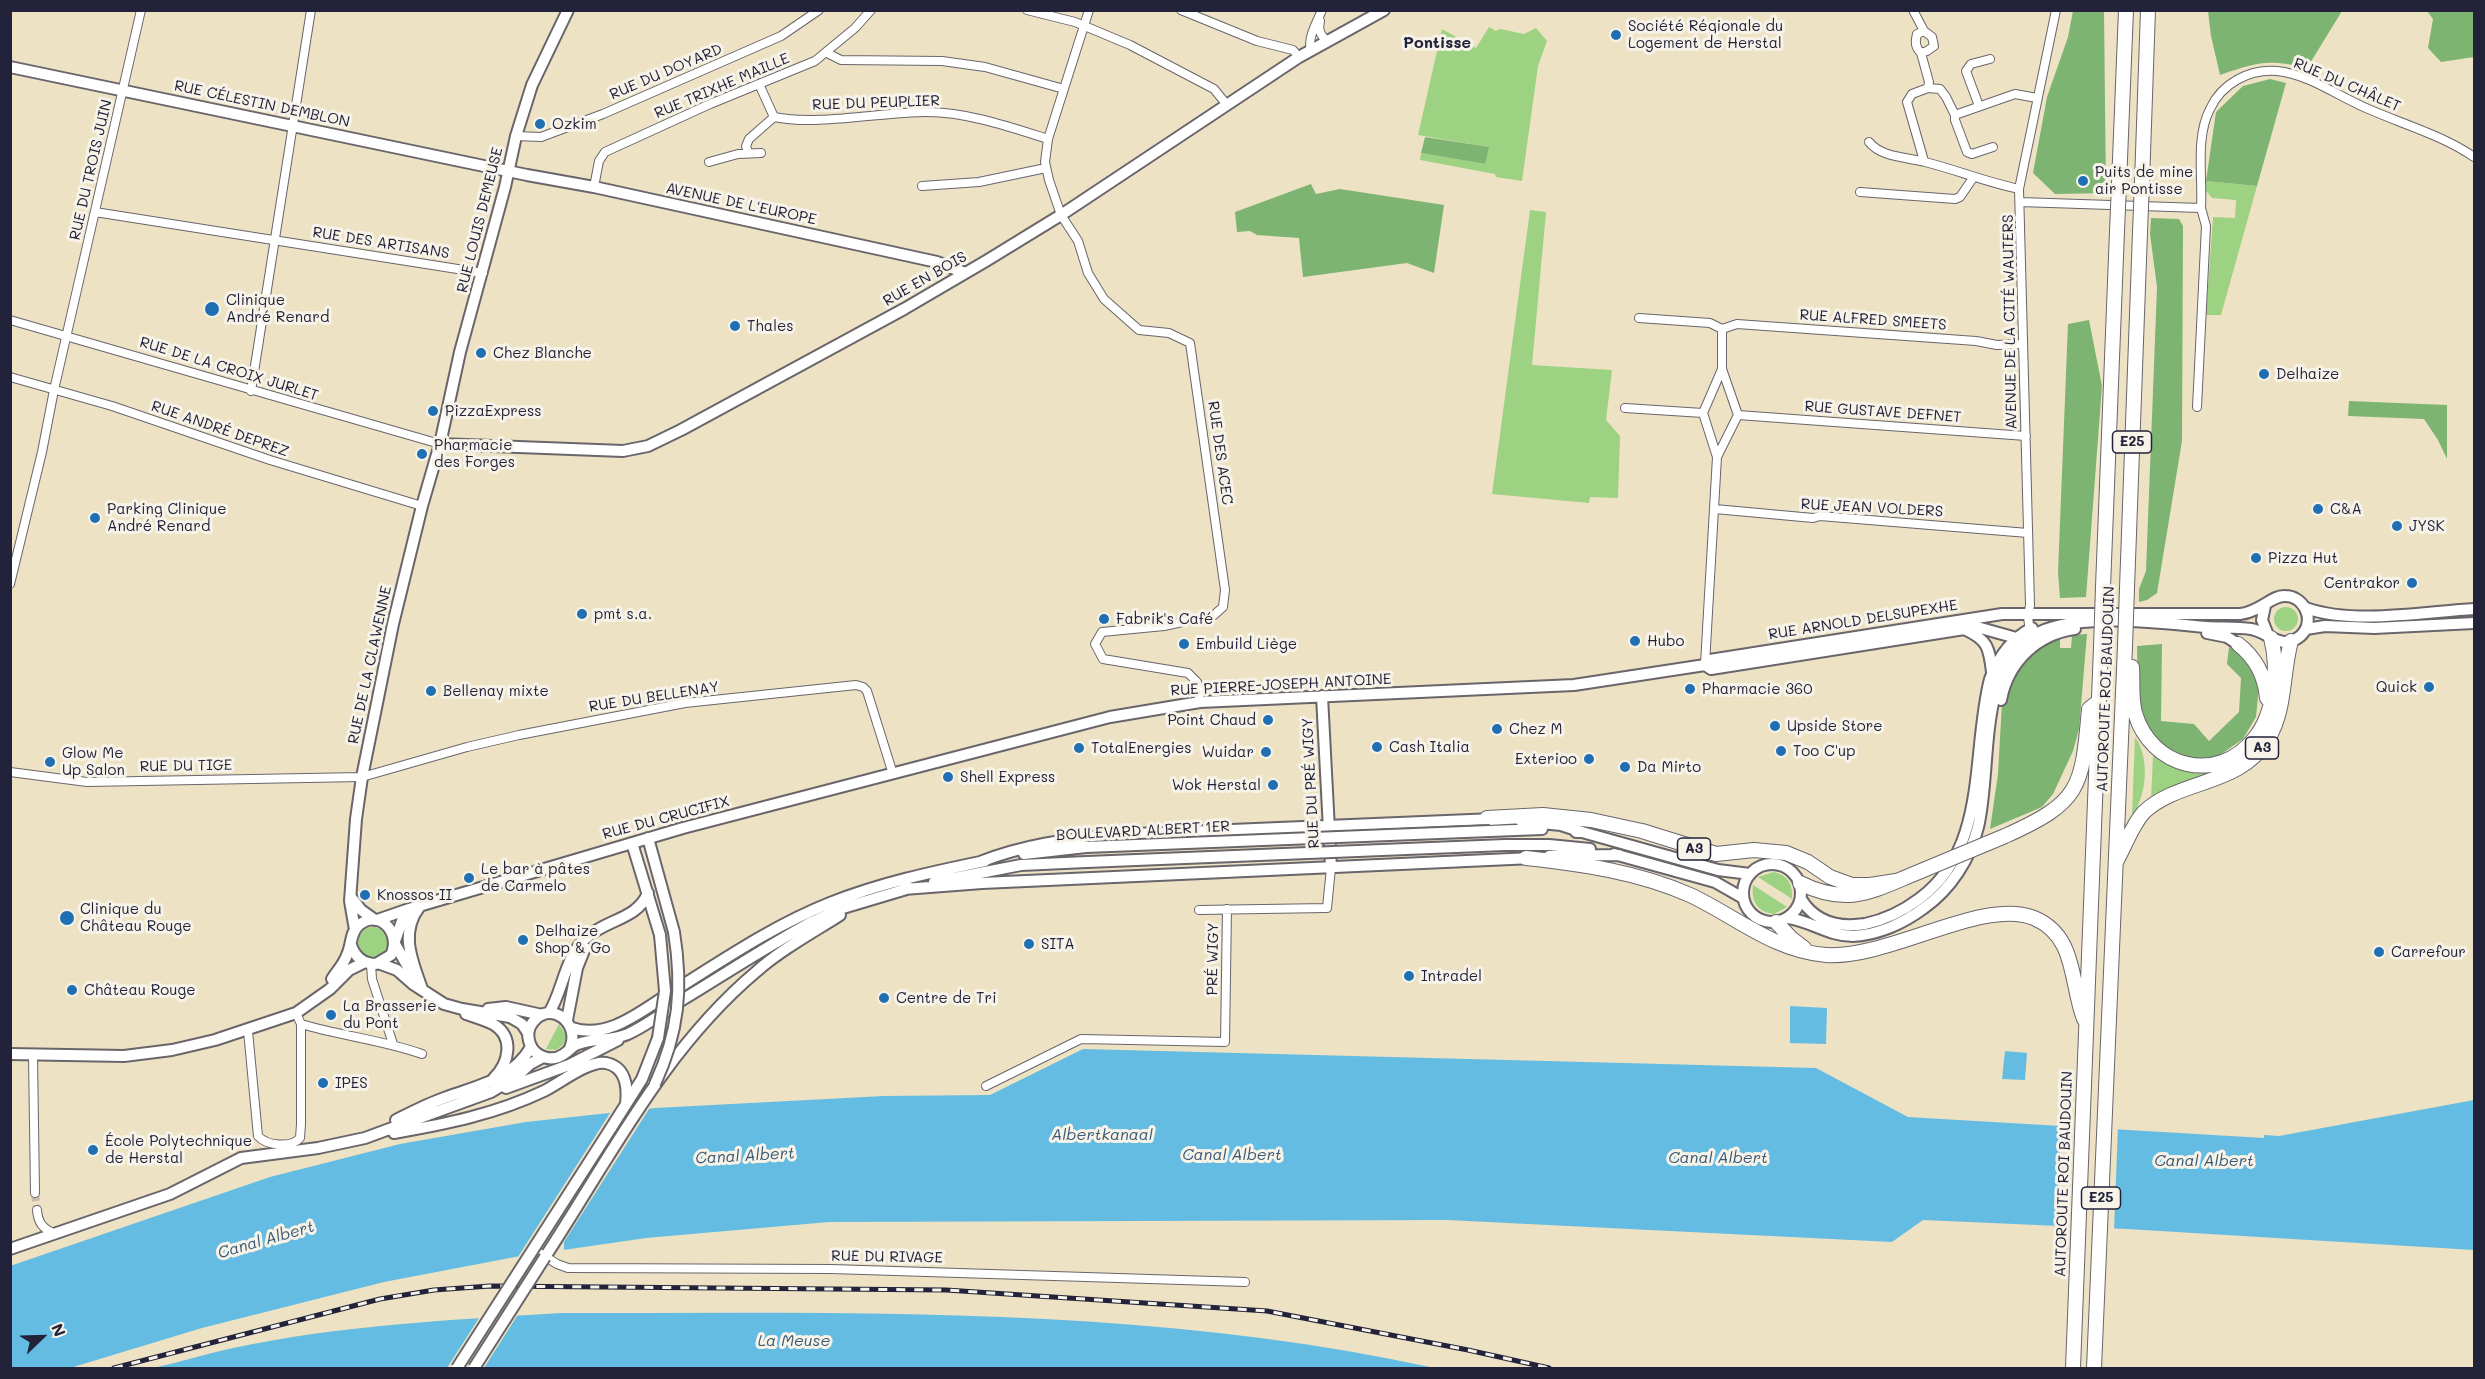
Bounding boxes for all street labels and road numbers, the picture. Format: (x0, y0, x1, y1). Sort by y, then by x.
street label: RUE DU DOYARD (607, 40, 725, 104)
street label: RUE TRIXHE MAILLE (652, 49, 792, 123)
street label: RUE DU CHÂLET (2291, 54, 2403, 116)
street label: RUE CÉLESTIN DEMBLON (173, 77, 351, 131)
street label: RUE DU PEUPLIER (812, 92, 940, 114)
street label: RUE DU TROIS JUIN (66, 98, 116, 242)
street label: RUE LOUIS DEMEUSE (453, 145, 507, 295)
street label: AVENUE DE L'EUROPE (664, 179, 818, 229)
street label: AVENUE DE LA CITÉ WAUTERS (1999, 214, 2021, 430)
street label: RUE DES ARTISANS (311, 223, 451, 263)
street label: RUE EN BOIS (880, 248, 970, 310)
street label: RUE ALFRED SMEETS (1799, 306, 1947, 334)
street label: RUE DE LA CROIX JURLET (137, 333, 321, 405)
street label: RUE ANDRÉ DEPREZ (149, 397, 291, 461)
street label: RUE GUSTAVE DEFNET (1804, 398, 1962, 426)
street label: RUE DES ACEC (1204, 400, 1236, 506)
road number: E25 (2112, 431, 2152, 453)
street label: RUE JEAN VOLDERS (1800, 495, 1944, 521)
street label: RUE DE LA CLAWENNE (344, 584, 396, 746)
street label: AUTOROUTE ROI BAUDOUIN (2093, 586, 2119, 792)
street label: RUE ARNOLD DELSUPEXHE (1767, 596, 1959, 644)
street label: RUE PIERRE-JOSEPH ANTOINE (1170, 670, 1392, 700)
street label: RUE DU BELLENAY (588, 678, 720, 716)
street label: RUE DU PRÉ WIGY (1299, 717, 1323, 849)
road number: A3 (2246, 737, 2278, 759)
street label: RUE DU TIGE (139, 756, 233, 776)
street label: RUE DU CRUCIFIX (601, 792, 731, 844)
street label: BOULEVARD ALBERT 1ER (1056, 817, 1230, 845)
road number: A3 (1678, 838, 1710, 860)
street label: PRÉ WIGY (1203, 922, 1223, 996)
street label: AUTOROUTE ROI BAUDOUIN (2051, 1071, 2077, 1277)
road number: E25 (2082, 1187, 2120, 1209)
street label: RUE DU RIVAGE (831, 1247, 943, 1267)

